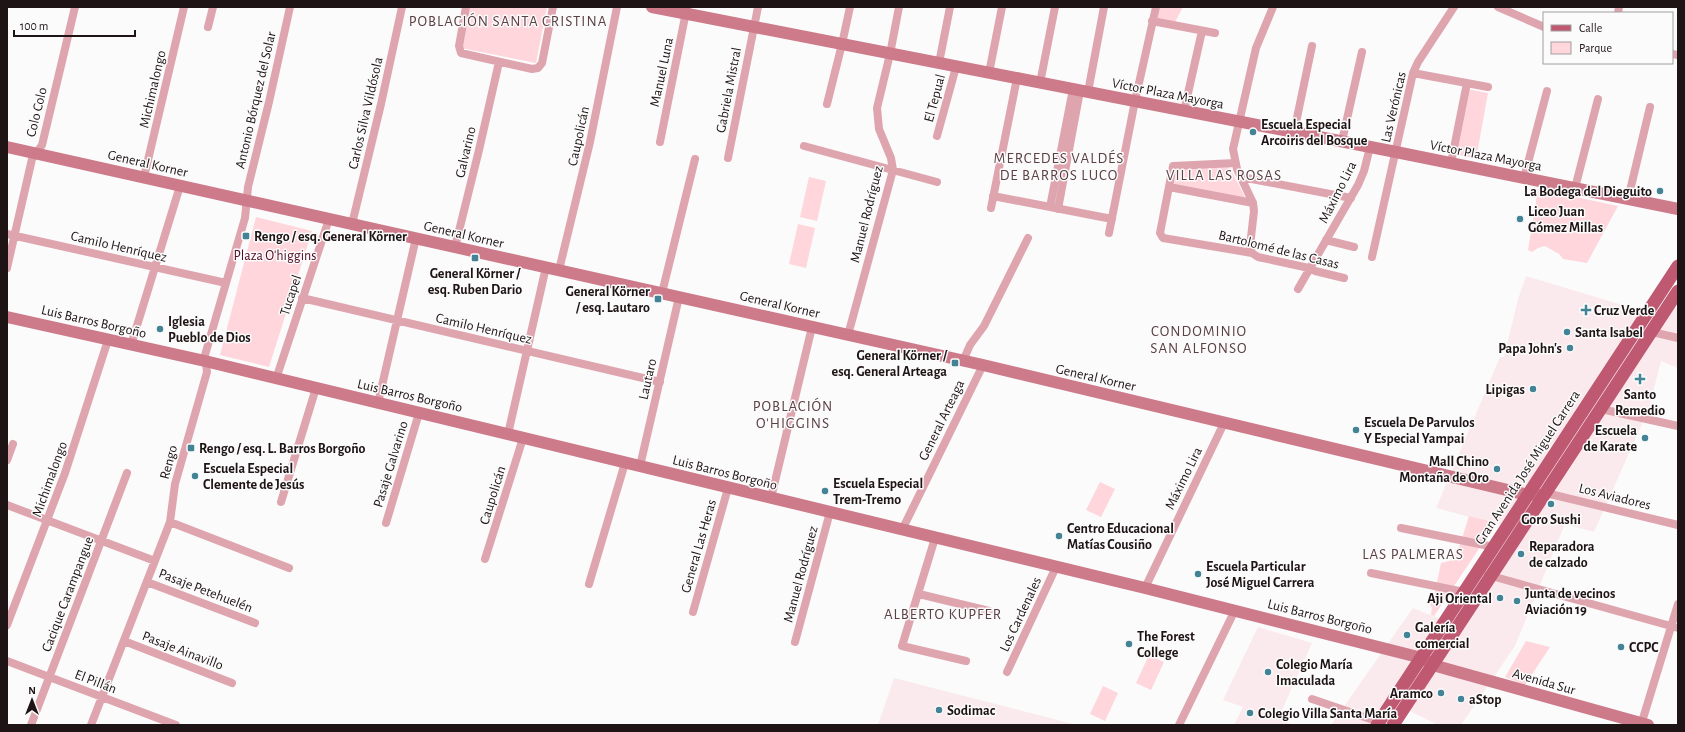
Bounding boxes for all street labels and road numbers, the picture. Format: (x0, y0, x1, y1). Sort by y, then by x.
street label: Antonio Bórquez del Solar (233, 30, 279, 170)
street label: Manuel Luna (648, 36, 676, 108)
street label: Gabriela Mistral (714, 46, 744, 134)
street label: Michimalongo (137, 49, 169, 129)
street label: Carlos Silva Vildósola (346, 55, 386, 171)
street label: Las Verónicas (1379, 70, 1409, 144)
street label: El Tepual (922, 73, 948, 124)
street label: Víctor Plaza Mayorga (1111, 76, 1225, 112)
street label: Colo Colo (24, 86, 50, 139)
street label: Caupolicán (566, 105, 592, 167)
street label: Galvarino (453, 125, 479, 179)
street label: Víctor Plaza Mayorga (1429, 138, 1543, 174)
street label: General Korner (106, 148, 190, 180)
street label: Máximo Lira (1316, 159, 1360, 226)
street label: Manuel Rodríguez (848, 164, 886, 264)
street label: General Korner (422, 219, 506, 251)
street label: Bartolomé de las Casas (1217, 228, 1340, 272)
street label: Camilo Henríquez (69, 229, 168, 265)
street label: Tucapel (278, 273, 304, 317)
street label: General Korner (738, 289, 822, 321)
street label: Luis Barros Borgoño (40, 303, 148, 341)
street label: Camilo Henríquez (434, 311, 533, 347)
street label: Lautaro (636, 357, 660, 401)
street label: General Korner (1054, 362, 1138, 394)
street label: Luis Barros Borgoño (356, 377, 464, 415)
street label: General Arteaga (916, 378, 968, 463)
street label: Gran Avenida José Miguel Carrera (1473, 388, 1583, 547)
street label: Pasaje Galvarino (371, 419, 411, 509)
street label: Michimalongo (30, 440, 70, 519)
street label: Rengo (158, 444, 180, 481)
street label: Máximo Lira (1163, 445, 1205, 512)
street label: Luis Barros Borgoño (671, 453, 779, 493)
street label: Caupolicán (477, 464, 509, 526)
street label: Los Aviadores (1577, 481, 1652, 513)
street label: General Las Heras (679, 498, 719, 595)
street label: Manuel Rodríguez (781, 524, 821, 624)
street label: Cacique Carampangue (40, 535, 96, 654)
street label: Pasaje Petehuelén (157, 567, 255, 615)
street label: Los Cardenales (998, 575, 1044, 654)
street label: Luis Barros Borgoño (1266, 597, 1374, 637)
street label: Pasaje Ainavillo (140, 629, 225, 673)
street label: Avenida Sur (1511, 666, 1577, 698)
street label: El Pillán (73, 668, 119, 696)

